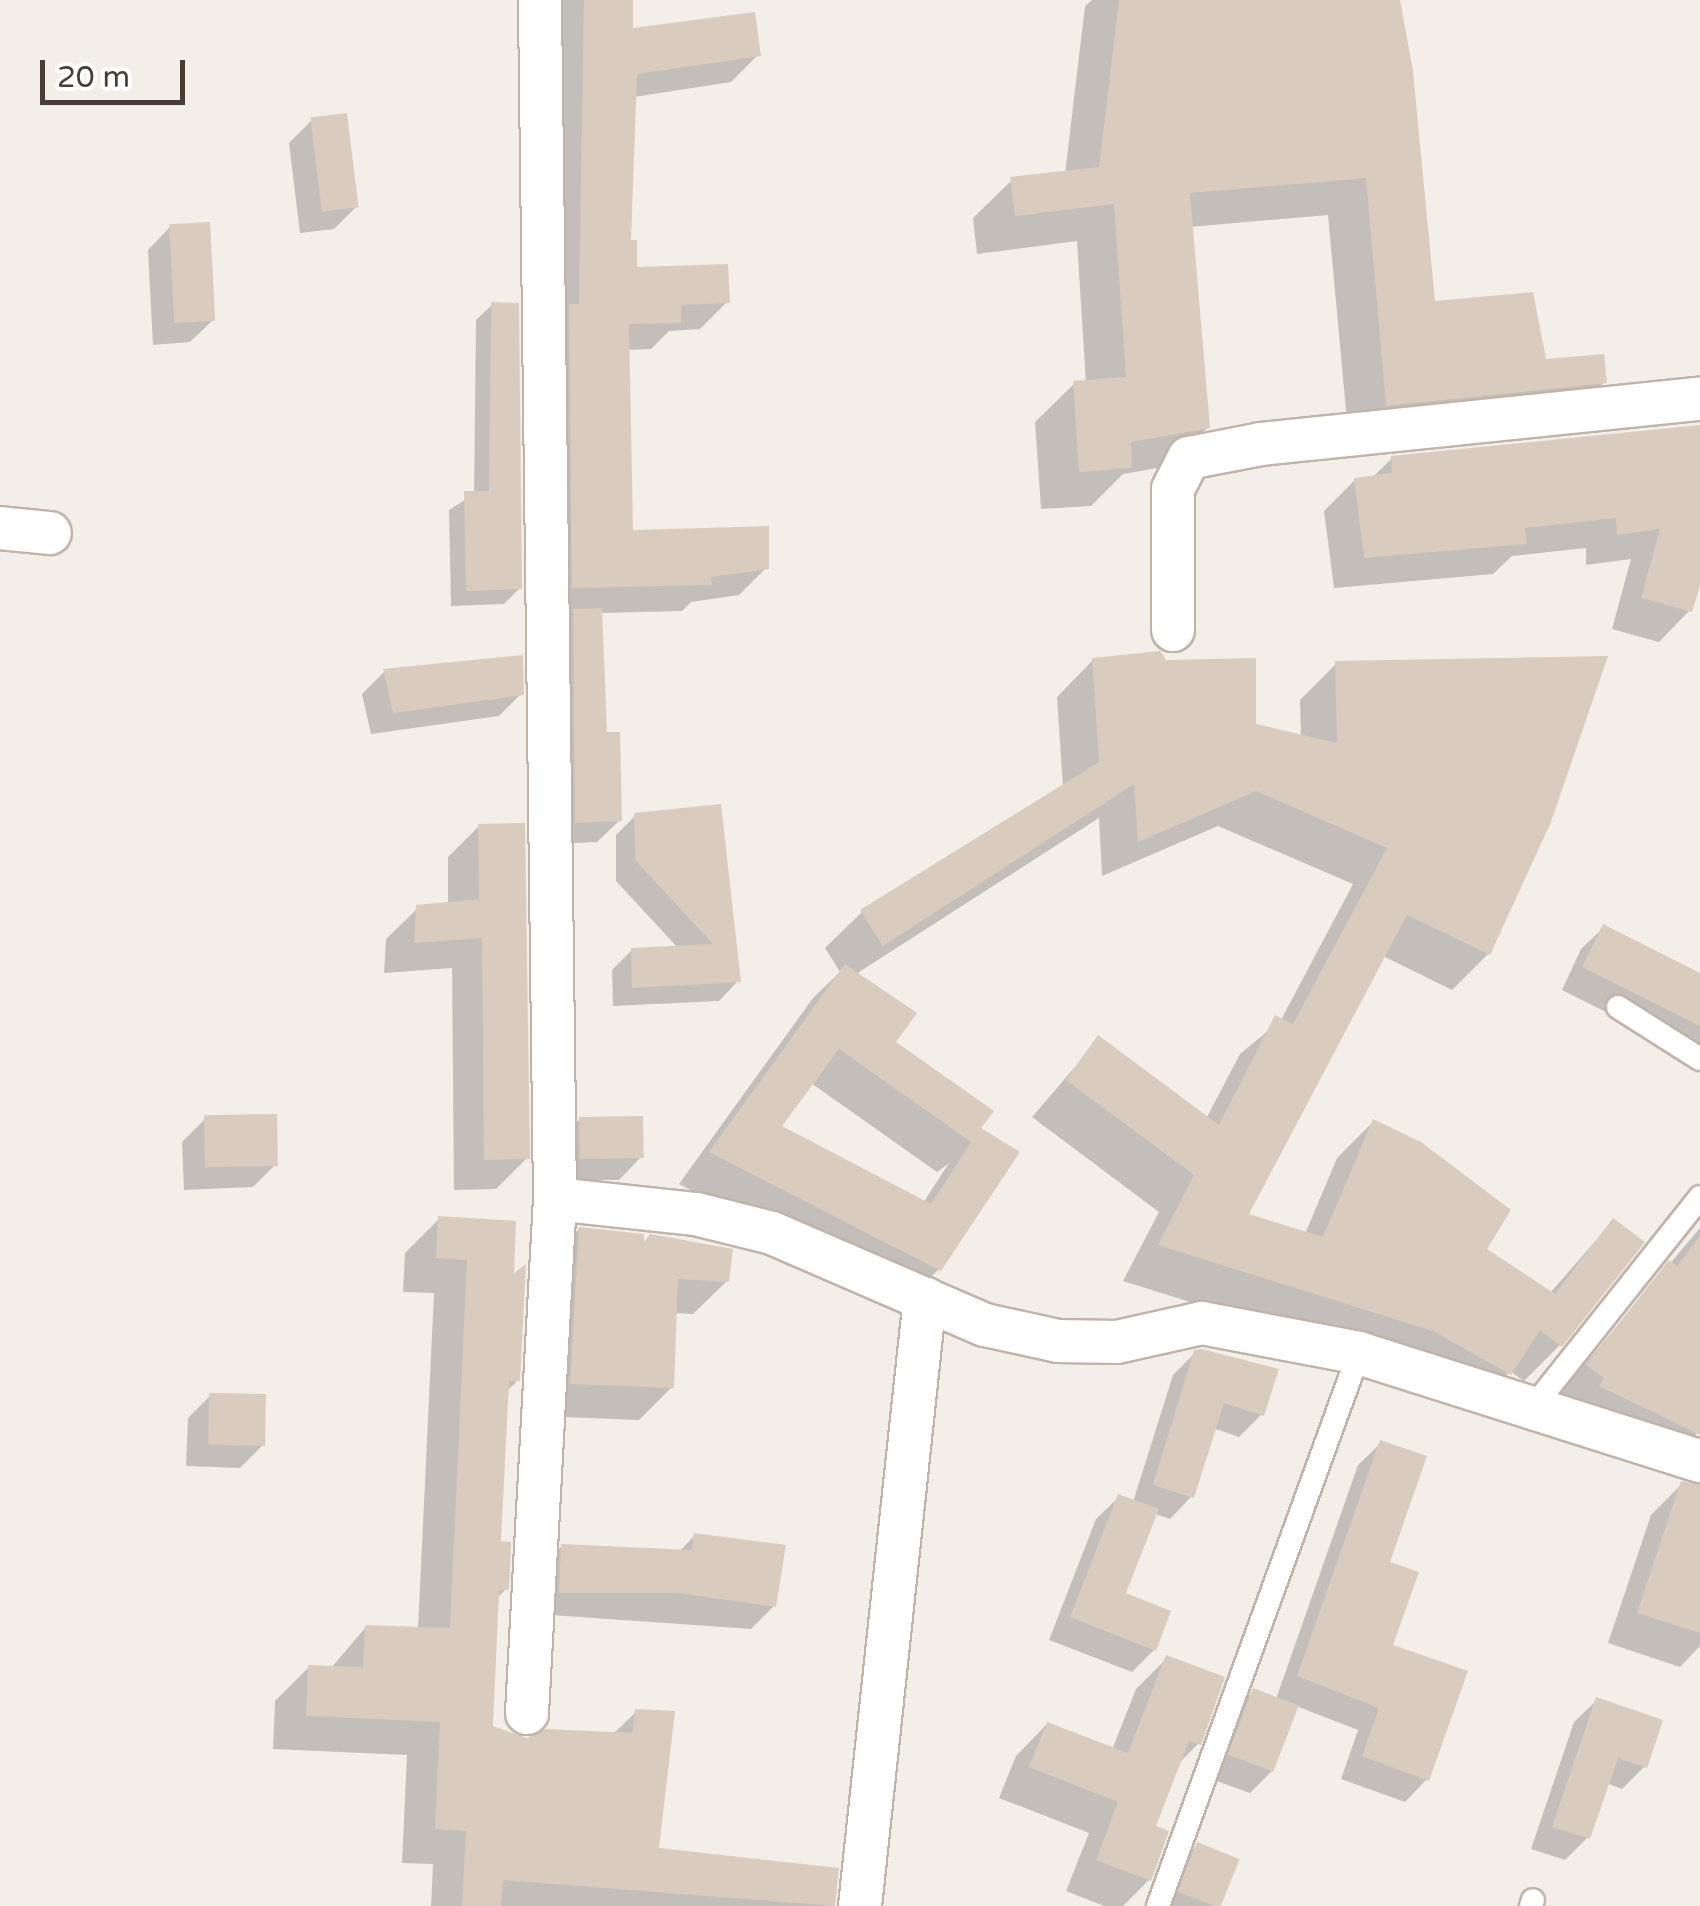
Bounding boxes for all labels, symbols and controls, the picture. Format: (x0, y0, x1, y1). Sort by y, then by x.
scale bar (45, 40, 190, 102)
text: 20 m (57, 59, 130, 96)

